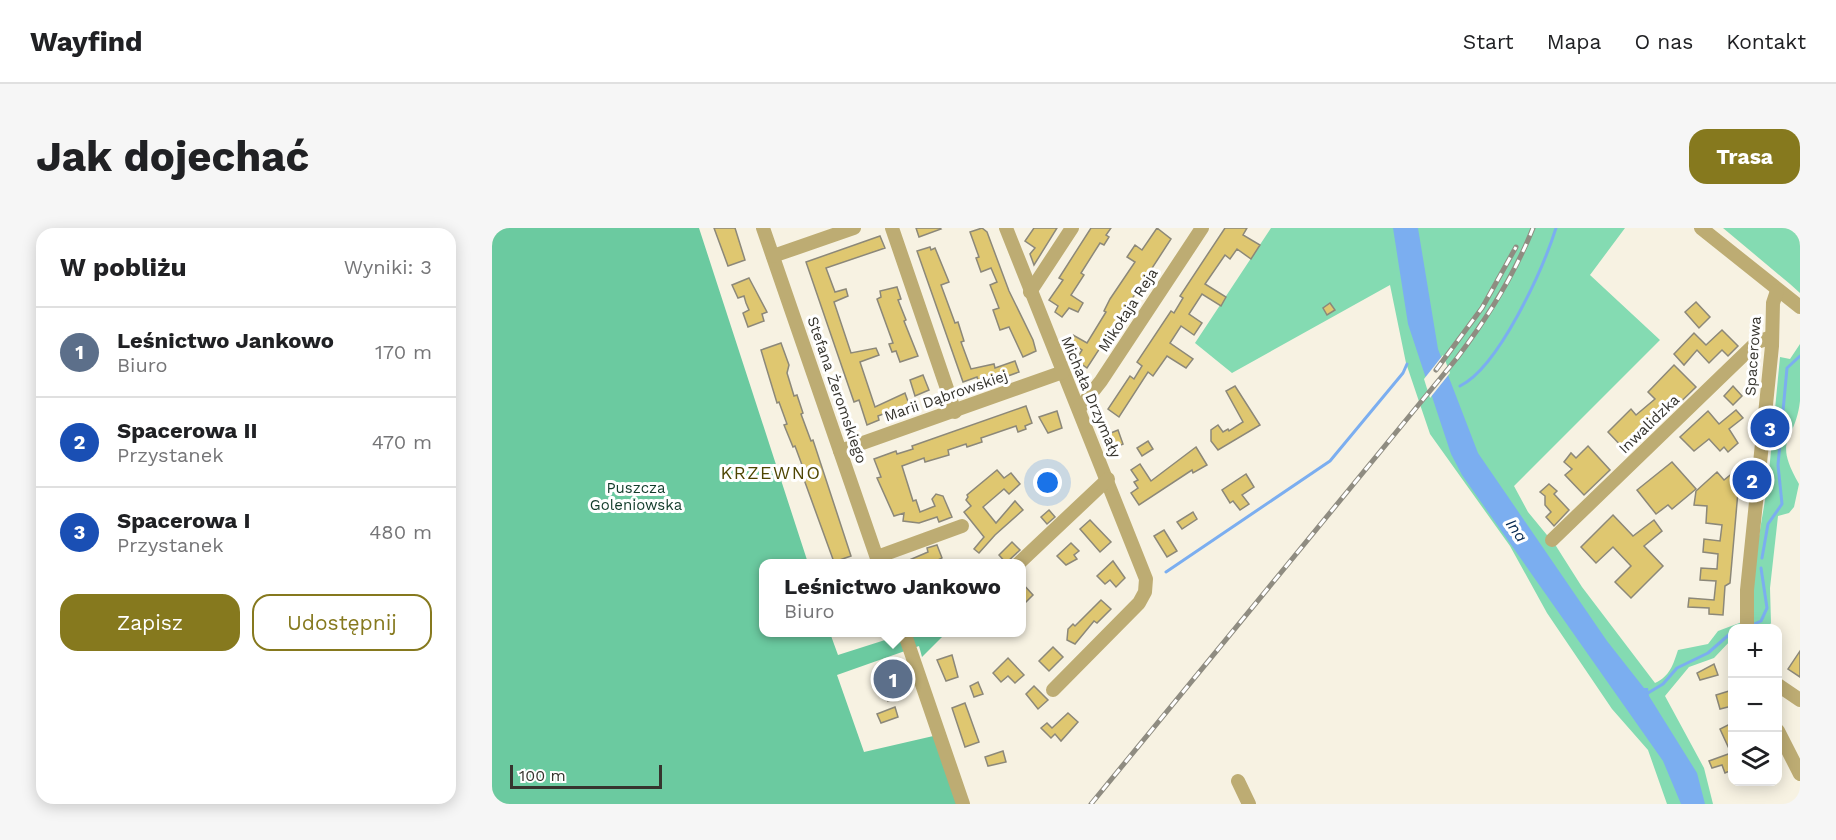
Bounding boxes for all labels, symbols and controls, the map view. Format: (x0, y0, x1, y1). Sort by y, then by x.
text: Wayfind (30, 25, 143, 58)
text: Start (1463, 29, 1514, 54)
text: Mapa (1547, 29, 1601, 54)
text: O nas (1634, 29, 1693, 54)
text: Kontakt (1726, 29, 1806, 54)
button: Trasa (1689, 129, 1800, 184)
text: Jak dojechać (36, 132, 309, 181)
text: W pobliżu (60, 252, 187, 282)
text: Wyniki: 3 (344, 255, 432, 279)
street label: Mikołaja Reja (1094, 264, 1162, 355)
street label: Stefana Żeromskiego (803, 314, 871, 466)
street label: Spacerowa (1741, 315, 1765, 397)
text: Leśnictwo Jankowo (117, 328, 334, 353)
street label: Michała Drzymały (1057, 333, 1125, 461)
text: 1 (75, 340, 84, 364)
text: 170 m (375, 340, 432, 364)
text: Biuro (117, 353, 168, 377)
street label: Marii Dąbrowskiej (882, 366, 1010, 426)
street label: Inwalidzka (1615, 390, 1683, 457)
pin: 3 (1750, 406, 1790, 450)
text: Spacerowa II (117, 418, 257, 443)
text: 2 (74, 430, 85, 454)
text: 470 m (372, 430, 432, 454)
text: Przystanek (117, 443, 224, 467)
pin: 2 (1732, 458, 1772, 502)
district label: KRZEWNO (720, 462, 822, 483)
your location (1033, 468, 1062, 497)
park label: Puszcza Goleniowska (590, 479, 683, 514)
text: Spacerowa I (117, 508, 250, 533)
water label: Ina (1502, 515, 1531, 546)
text: 3 (74, 520, 85, 544)
text: 480 m (369, 520, 432, 544)
text: Przystanek (117, 533, 224, 557)
popup (759, 559, 1026, 637)
text: Leśnictwo Jankowo (784, 574, 1001, 599)
button: Zapisz (60, 594, 240, 651)
button: Udostępnij (252, 594, 432, 651)
text: Biuro (784, 599, 835, 623)
map controls (1728, 624, 1782, 786)
button: + (1728, 624, 1782, 678)
pin: 1 (874, 656, 912, 702)
button: − (1728, 678, 1782, 732)
button: layers (1728, 732, 1782, 786)
scale bar (510, 762, 662, 790)
text: 100 m (519, 766, 566, 785)

